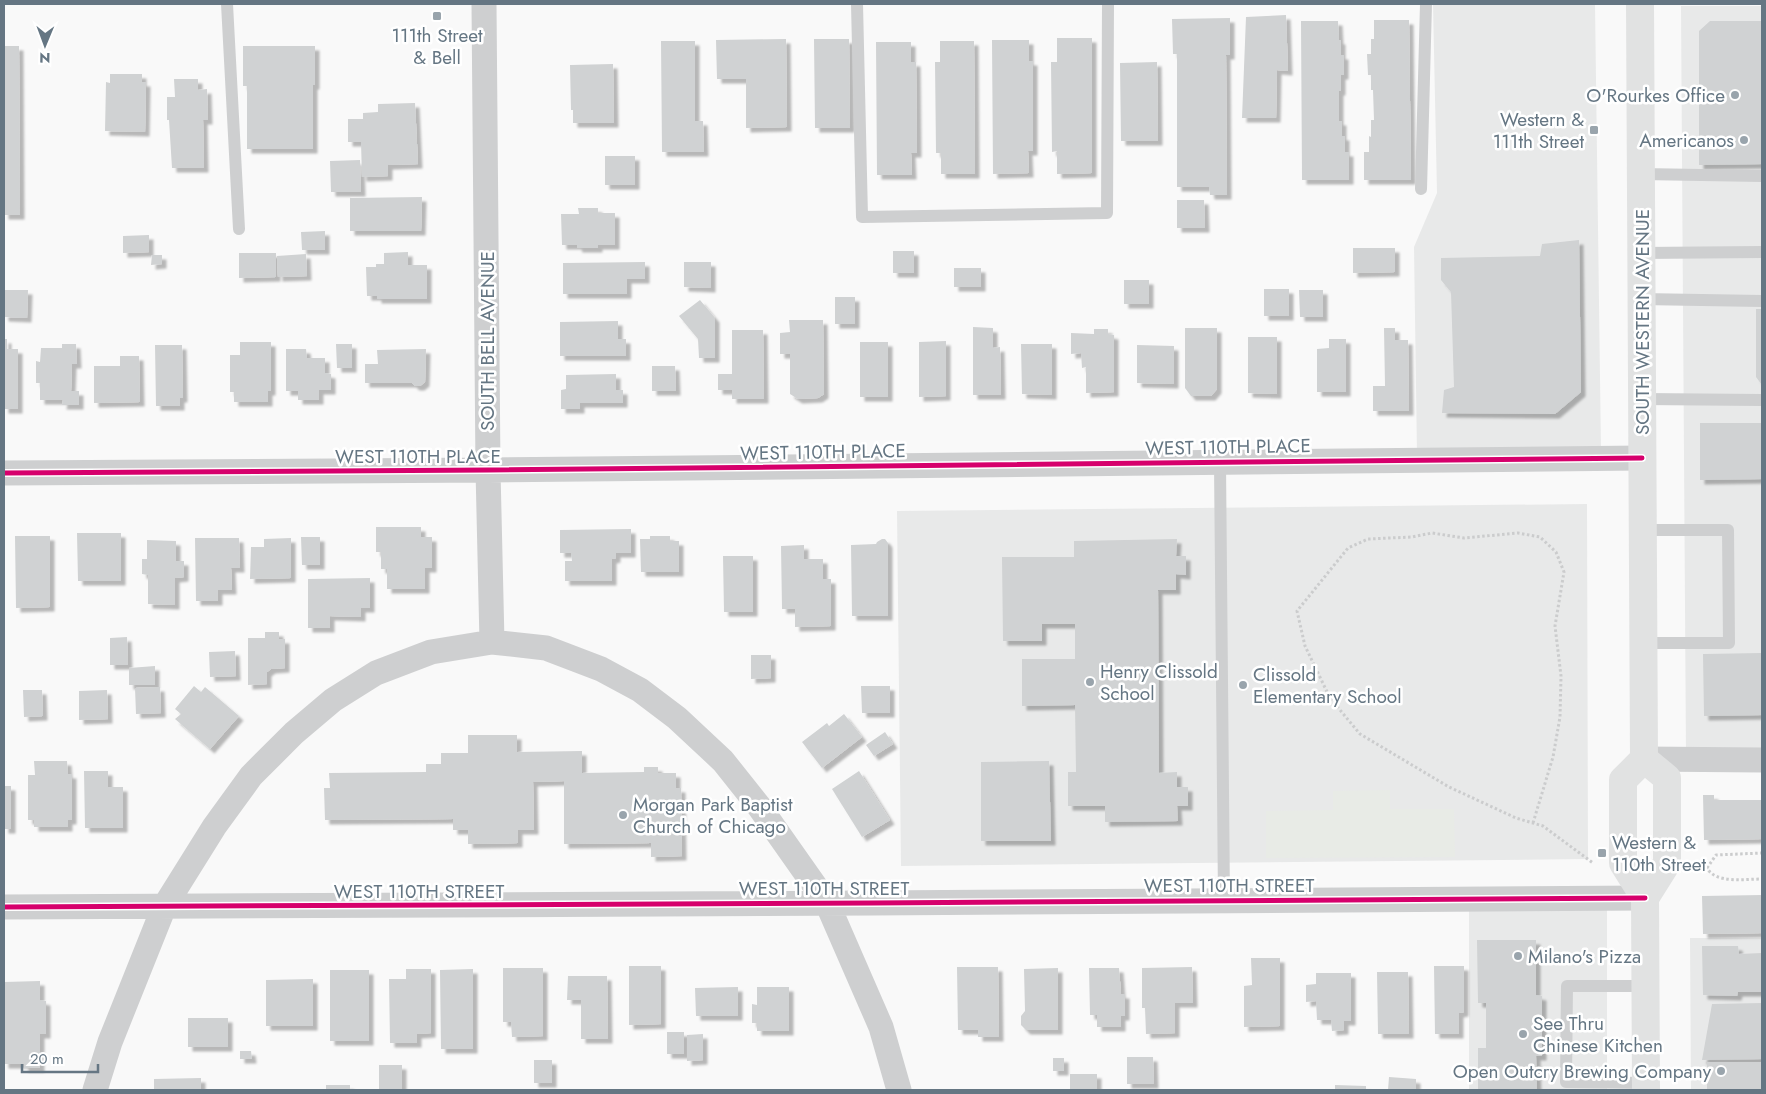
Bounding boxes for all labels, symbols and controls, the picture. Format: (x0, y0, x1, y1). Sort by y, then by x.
marker: 111th Street & Bell (431, 10, 443, 22)
north arrow (20, 20, 70, 70)
place label: 111th Street & Bell (391, 22, 483, 71)
text: N (39, 48, 51, 68)
place label: O'Rourkes Office (1586, 82, 1725, 109)
marker: O'Rourkes Office (1729, 89, 1741, 101)
place label: Western & 111th Street (1493, 106, 1584, 155)
marker: Western & 111th Street (1588, 124, 1600, 136)
place label: Americanos (1639, 127, 1734, 154)
marker: Americanos (1738, 134, 1750, 146)
street label: SOUTH WESTERN AVENUE (1629, 209, 1656, 435)
street label: SOUTH BELL AVENUE (474, 251, 501, 431)
street label: WEST 110TH PLACE (1145, 432, 1311, 462)
street label: WEST 110TH PLACE (740, 437, 906, 467)
street label: WEST 110TH PLACE (335, 443, 501, 470)
place label: Henry Clissold School (1100, 658, 1218, 707)
place label: Clissold Elementary School (1253, 661, 1402, 710)
marker: Henry Clissold School (1084, 676, 1096, 688)
marker: Clissold Elementary School (1237, 679, 1249, 691)
place label: Morgan Park Baptist Church of Chicago (633, 791, 793, 840)
marker: Morgan Park Baptist Church of Chicago (617, 809, 629, 821)
place label: Western & 110th Street (1612, 829, 1707, 878)
marker: Western & 110th Street (1596, 847, 1608, 859)
street label: WEST 110TH STREET (1144, 872, 1314, 899)
street label: WEST 110TH STREET (739, 875, 909, 902)
street label: WEST 110TH STREET (334, 878, 504, 905)
place label: Milano's Pizza (1528, 943, 1641, 970)
marker: Milano's Pizza (1512, 950, 1524, 962)
place label: See Thru Chinese Kitchen (1533, 1010, 1663, 1059)
marker: See Thru Chinese Kitchen (1517, 1028, 1529, 1040)
scale bar (22, 1042, 99, 1074)
text: 20 m (30, 1048, 64, 1070)
place label: Open Outcry Brewing Company (1453, 1058, 1712, 1085)
marker: Open Outcry Brewing Company (1715, 1065, 1727, 1077)

